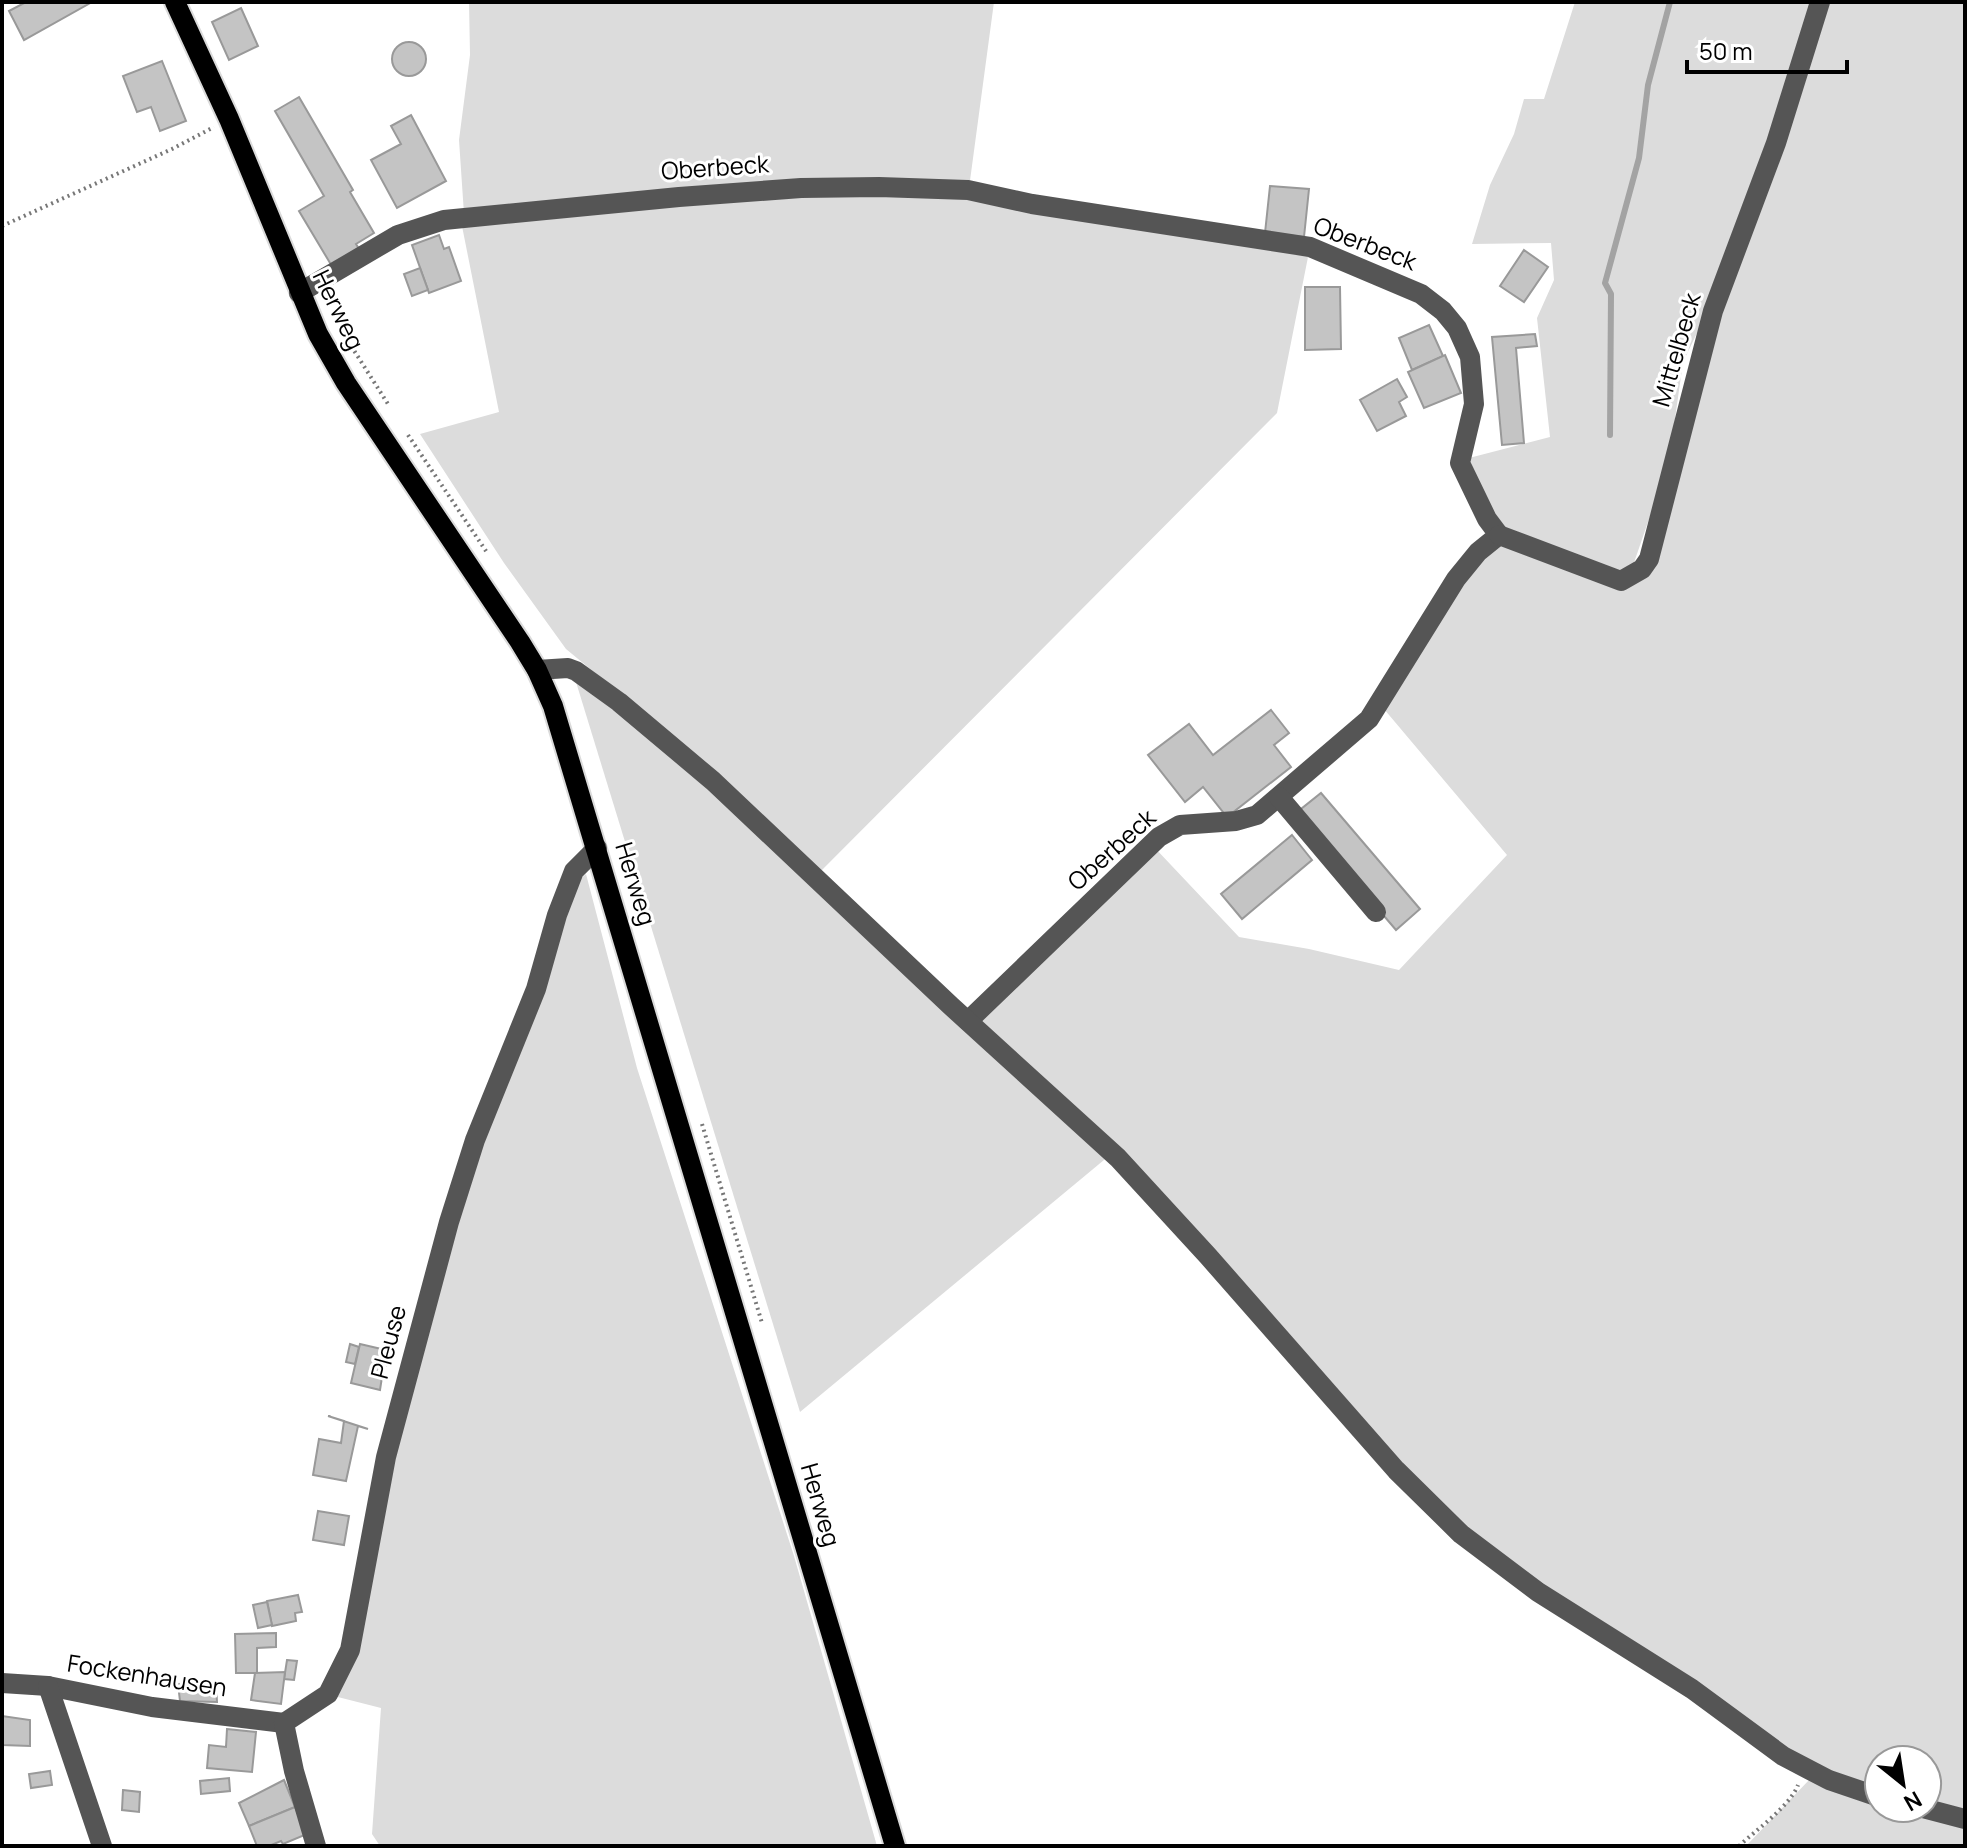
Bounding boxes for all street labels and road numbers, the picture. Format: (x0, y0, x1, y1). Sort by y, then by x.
street label: Oberbeck (660, 146, 771, 187)
street label: Oberbeck (1309, 208, 1423, 278)
street label: Herweg (306, 264, 373, 355)
street label: Mittelbeck (1644, 288, 1708, 410)
street label: Oberbeck (1060, 800, 1163, 897)
street label: Herweg (608, 838, 665, 929)
street label: Pleuse (362, 1301, 413, 1382)
street label: Herweg (794, 1459, 849, 1550)
street label: Fockenhausen (65, 1646, 229, 1703)

